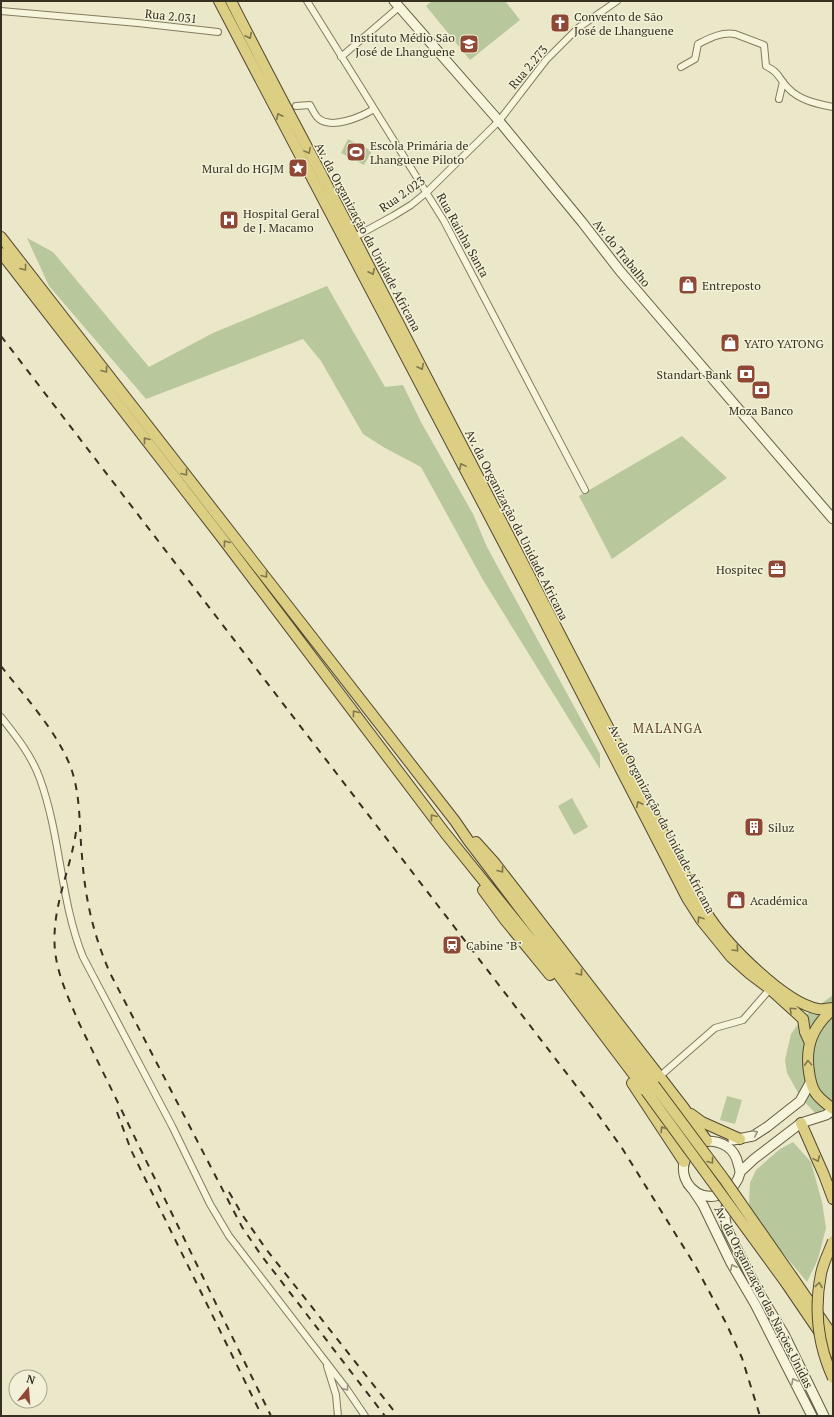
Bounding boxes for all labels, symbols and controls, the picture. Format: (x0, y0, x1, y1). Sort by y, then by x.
street label: Rua 2.031 (144, 6, 198, 26)
place label: Convento de São José de Lhanguene (574, 9, 674, 38)
church icon: Convento de São José de Lhanguene (549, 12, 571, 34)
place label: Instituto Médio São José de Lhanguene (350, 30, 455, 59)
one-way arrow (244, 32, 252, 39)
school or university icon: Instituto Médio São José de Lhanguene (458, 33, 480, 55)
street label: Rua 2.273 (505, 42, 551, 92)
one-way arrow (276, 113, 284, 120)
place label: Escola Primária de Lhanguene Piloto (370, 138, 468, 167)
street label: Av. da Organização da Unidade Africana (312, 140, 424, 334)
sports icon: Escola Primária de Lhanguene Piloto (345, 141, 367, 163)
one-way arrow (304, 147, 311, 155)
place icon: Mural do HGJM (287, 157, 309, 179)
place label: Mural do HGJM (202, 161, 285, 176)
street label: Rua 2.023 (376, 173, 428, 215)
street label: Rua Rainha Santa (434, 190, 492, 280)
place label: Hospital Geral de J. Macamo (243, 206, 320, 235)
hospital icon: Hospital Geral de J. Macamo (218, 209, 240, 231)
street label: Av. do Trabalho (590, 216, 654, 290)
one-way arrow (20, 264, 27, 271)
one-way arrow (367, 268, 375, 275)
shop icon: Entreposto (677, 274, 699, 296)
place label: Entreposto (702, 278, 761, 293)
shop icon: YATO YATONG (719, 332, 741, 354)
place label: YATO YATONG (744, 336, 824, 351)
one-way arrow (416, 363, 424, 371)
bank icon: Standart Bank (735, 363, 757, 385)
one-way arrow (100, 366, 107, 373)
place label: Standart Bank (656, 367, 733, 382)
bank icon: Moza Banco (750, 379, 772, 401)
place label: Moza Banco (729, 403, 794, 418)
street label: Av. da Organização da Unidade Africana (462, 427, 572, 623)
one-way arrow (144, 437, 151, 444)
one-way arrow (460, 462, 467, 470)
one-way arrow (180, 468, 187, 475)
one-way arrow (223, 540, 230, 547)
office icon: Hospitec (766, 558, 788, 580)
place label: Hospitec (716, 562, 763, 577)
one-way arrow (260, 570, 267, 577)
one-way arrow (352, 711, 359, 718)
district label: MALANGA (633, 719, 703, 737)
street label: Av. da Organização da Unidade Africana (606, 722, 718, 916)
one-way arrow (636, 801, 644, 809)
one-way arrow (431, 815, 438, 822)
building icon: Siluz (743, 816, 765, 838)
place label: Siluz (768, 820, 795, 835)
one-way arrow (496, 866, 503, 873)
shop icon: Académica (725, 889, 747, 911)
place label: Académica (750, 893, 808, 908)
one-way arrow (697, 916, 705, 923)
station icon: Cabine "B" (441, 934, 463, 956)
place label: Cabine "B" (466, 938, 522, 953)
one-way arrow (731, 944, 738, 951)
one-way arrow (575, 969, 582, 976)
one-way arrow (789, 1007, 797, 1015)
one-way arrow (804, 1060, 813, 1066)
one-way arrow (660, 1126, 668, 1133)
one-way arrow (751, 1131, 758, 1138)
one-way arrow (812, 1154, 820, 1162)
one-way arrow (706, 1157, 714, 1164)
street label: Av. da Organização das Nações Unidas (711, 1203, 817, 1391)
one-way arrow (730, 1263, 738, 1271)
one-way arrow (814, 1282, 823, 1288)
north arrow (8, 1369, 48, 1409)
text: N (25, 1372, 38, 1388)
one-way arrow (791, 1378, 799, 1386)
one-way arrow (341, 1383, 348, 1390)

